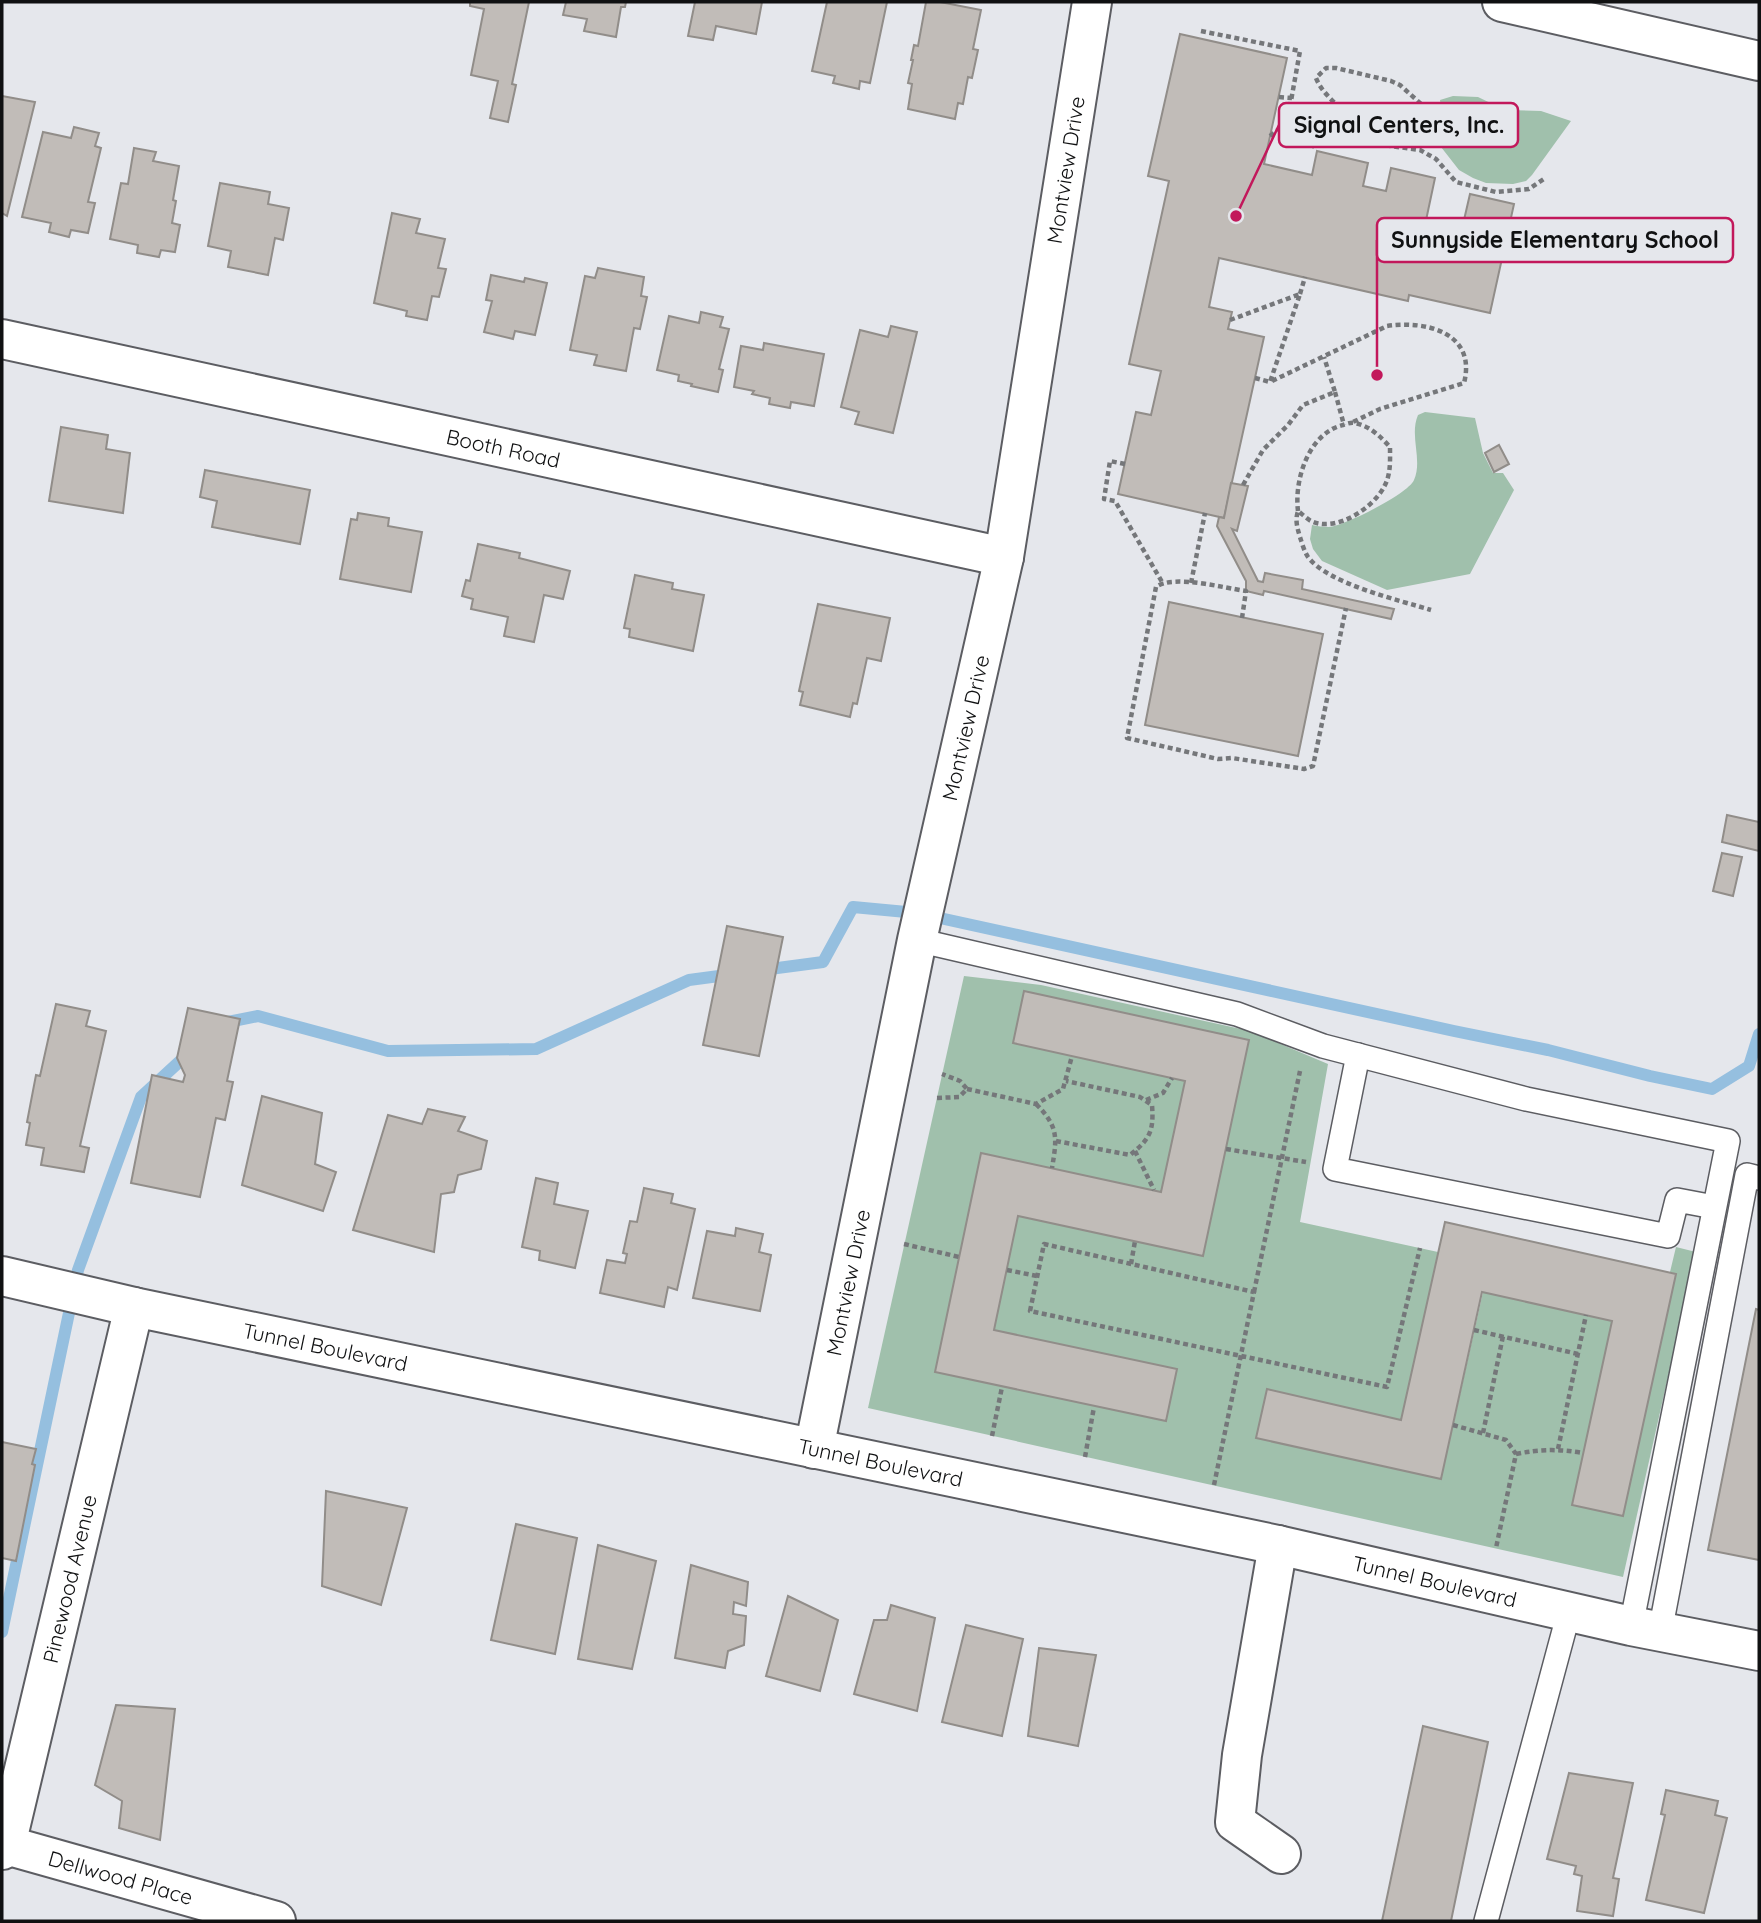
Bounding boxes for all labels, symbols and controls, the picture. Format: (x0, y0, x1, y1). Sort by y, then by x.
street label: Montview Drive (1041, 94, 1090, 245)
callout: Signal Centers, Inc. (1279, 103, 1518, 147)
text: Signal Centers, Inc. (1294, 110, 1504, 139)
callout: Sunnyside Elementary School (1377, 218, 1733, 262)
text: Sunnyside Elementary School (1391, 225, 1719, 254)
street label: Booth Road (444, 423, 563, 473)
street label: Montview Drive (936, 652, 994, 803)
street label: Montview Drive (820, 1207, 875, 1358)
street label: Tunnel Boulevard (241, 1317, 410, 1377)
street label: Tunnel Boulevard (796, 1432, 965, 1492)
street label: Pinewood Avenue (37, 1492, 102, 1666)
street label: Tunnel Boulevard (1350, 1550, 1519, 1612)
street label: Dellwood Place (45, 1845, 196, 1910)

